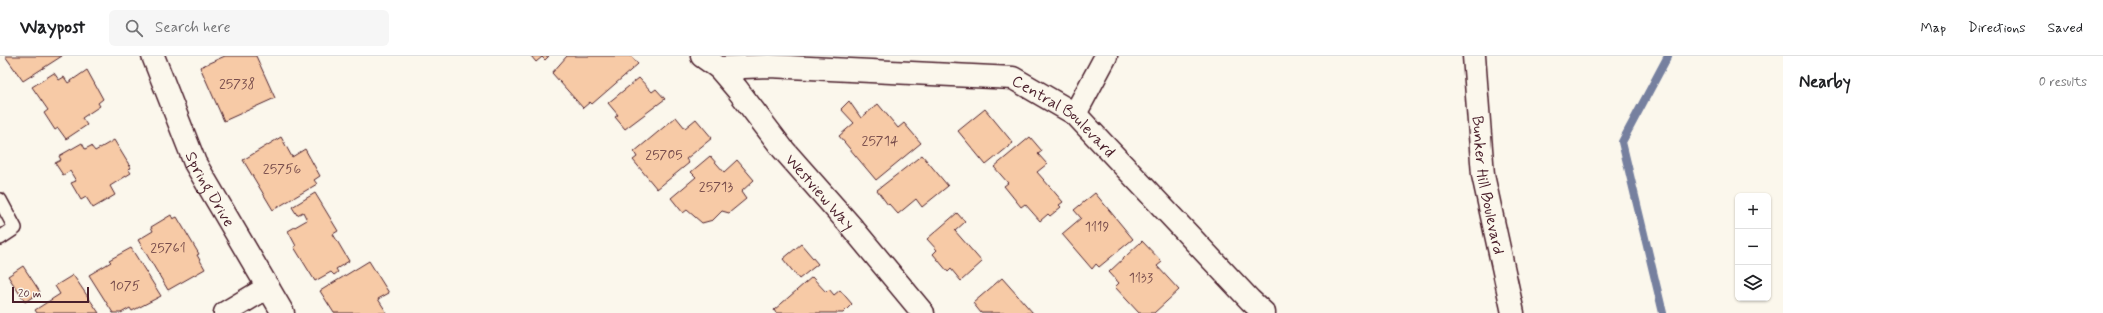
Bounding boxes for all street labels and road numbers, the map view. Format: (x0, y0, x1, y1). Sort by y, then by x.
street label: Central Boulevard (1008, 71, 1119, 162)
street label: Bunker Hill Boulevard (1467, 115, 1509, 256)
street label: Spring Drive (180, 149, 239, 231)
street label: Westview Way (780, 150, 859, 235)

